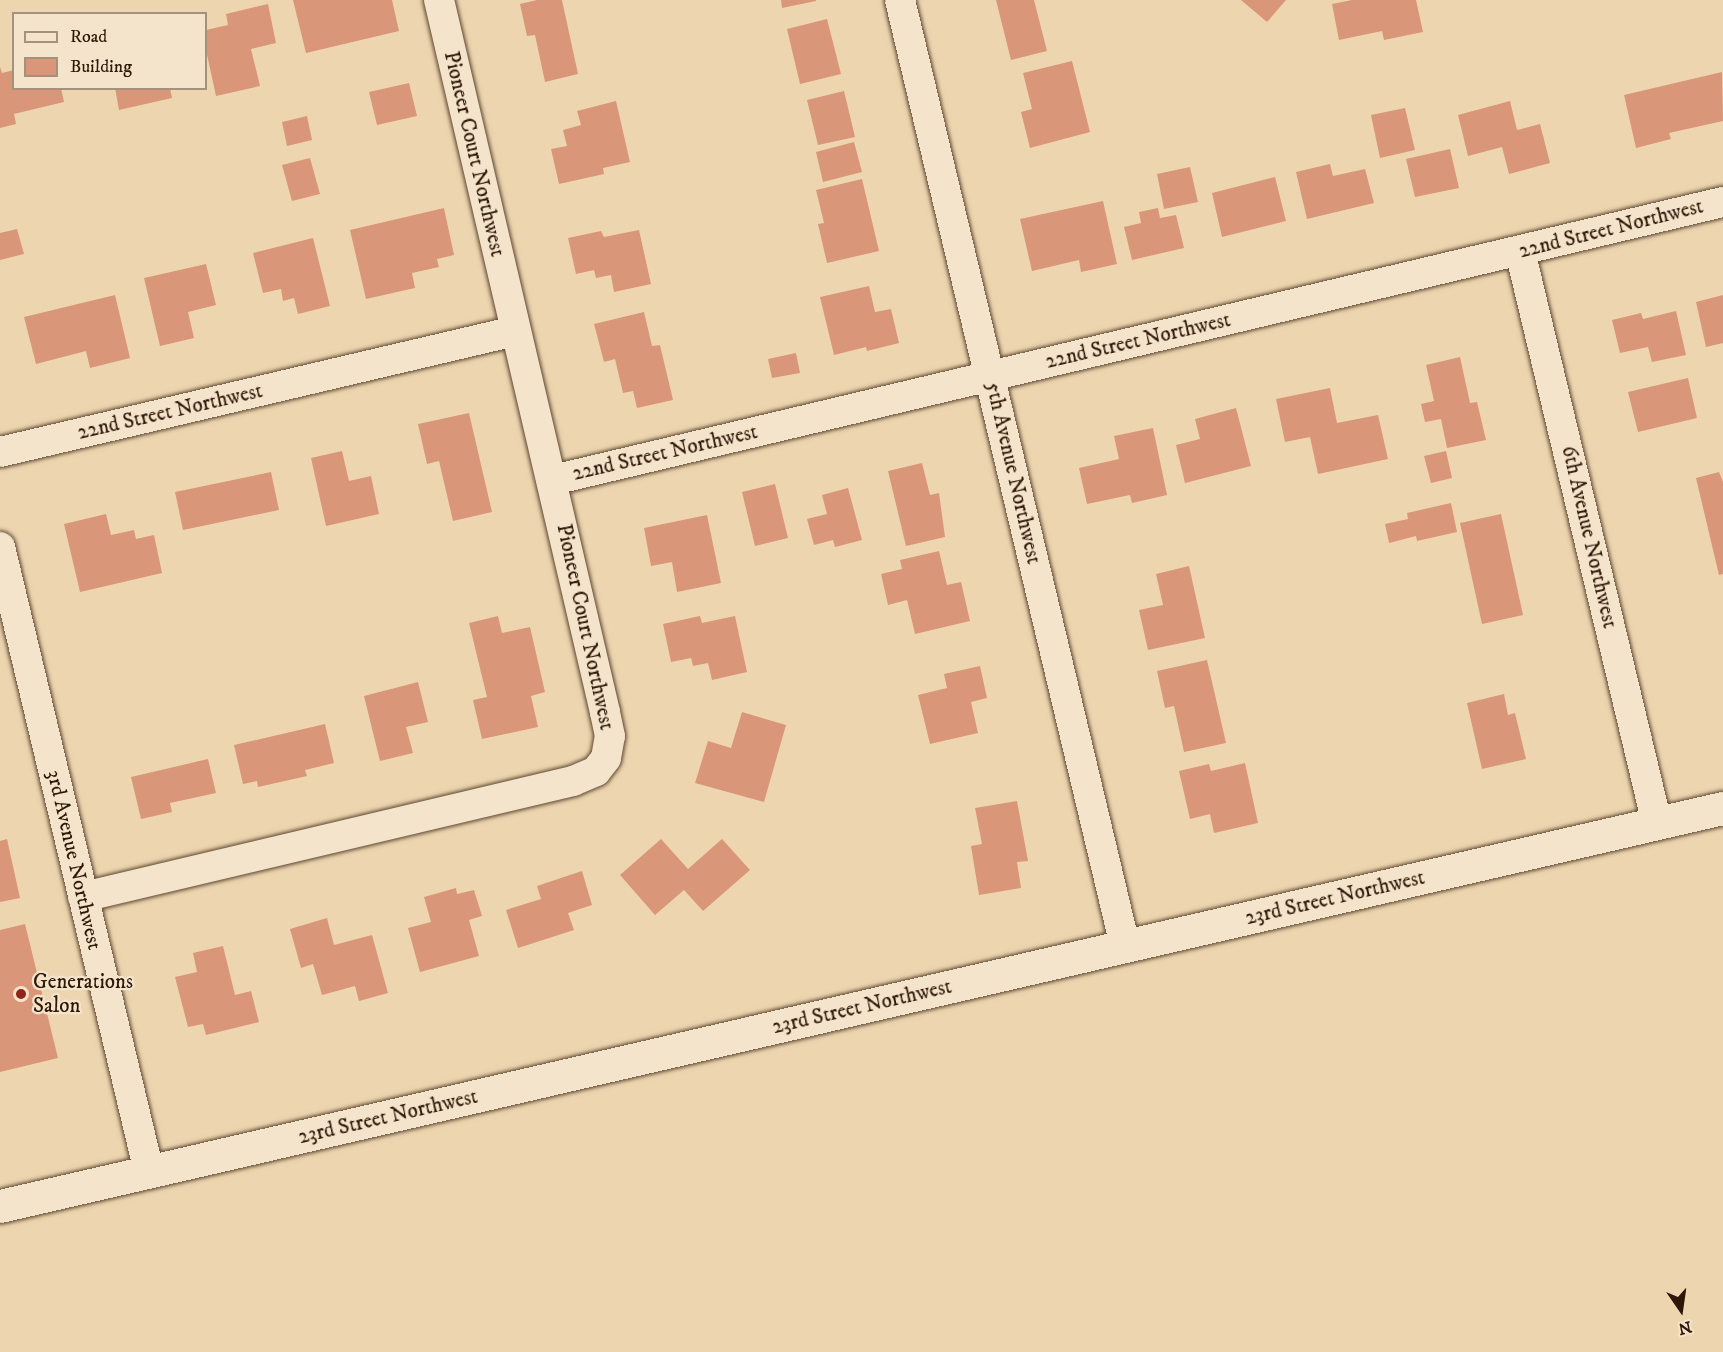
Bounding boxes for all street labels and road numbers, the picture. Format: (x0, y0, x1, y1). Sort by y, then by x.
street label: Pioneer Court Northwest (438, 49, 510, 259)
street label: 22nd Street Northwest (1516, 194, 1706, 264)
street label: 22nd Street Northwest (1043, 307, 1233, 375)
street label: 22nd Street Northwest (75, 378, 265, 446)
street label: 5th Avenue Northwest (980, 380, 1046, 566)
street label: 22nd Street Northwest (570, 419, 760, 487)
street label: 6th Avenue Northwest (1556, 443, 1622, 631)
street label: Pioneer Court Northwest (551, 522, 619, 732)
street label: 3rd Avenue Northwest (41, 768, 107, 952)
street label: 23rd Street Northwest (1243, 865, 1427, 931)
street label: 23rd Street Northwest (770, 974, 954, 1040)
street label: 23rd Street Northwest (296, 1084, 480, 1150)

